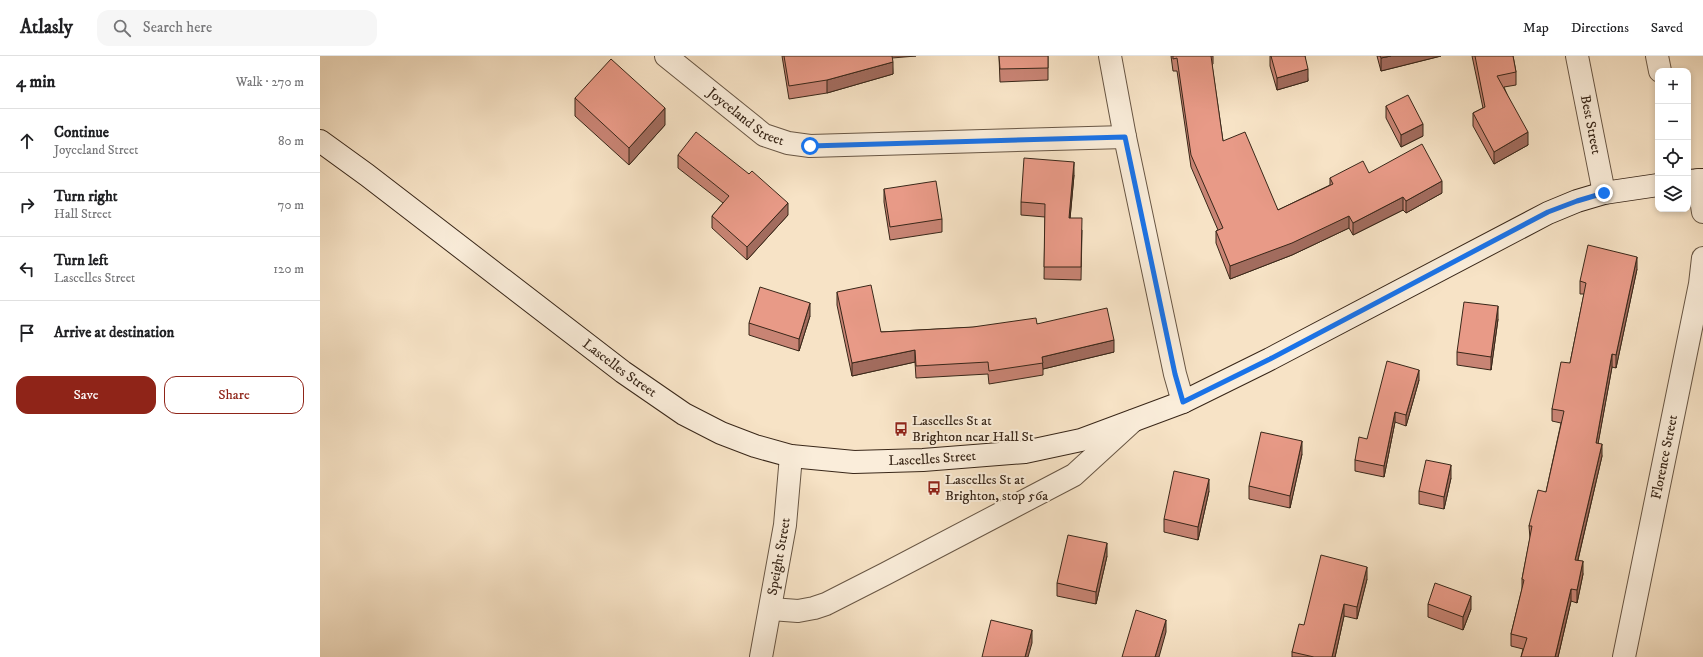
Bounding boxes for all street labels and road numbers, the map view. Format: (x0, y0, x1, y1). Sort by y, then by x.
street label: Joyceland Street (702, 83, 787, 150)
street label: Best Street (1576, 94, 1605, 156)
street label: Lascelles Street (579, 335, 660, 402)
street label: Florence Street (1647, 413, 1682, 501)
street label: Lascelles Street (888, 447, 977, 470)
street label: Speight Street (763, 517, 795, 597)

